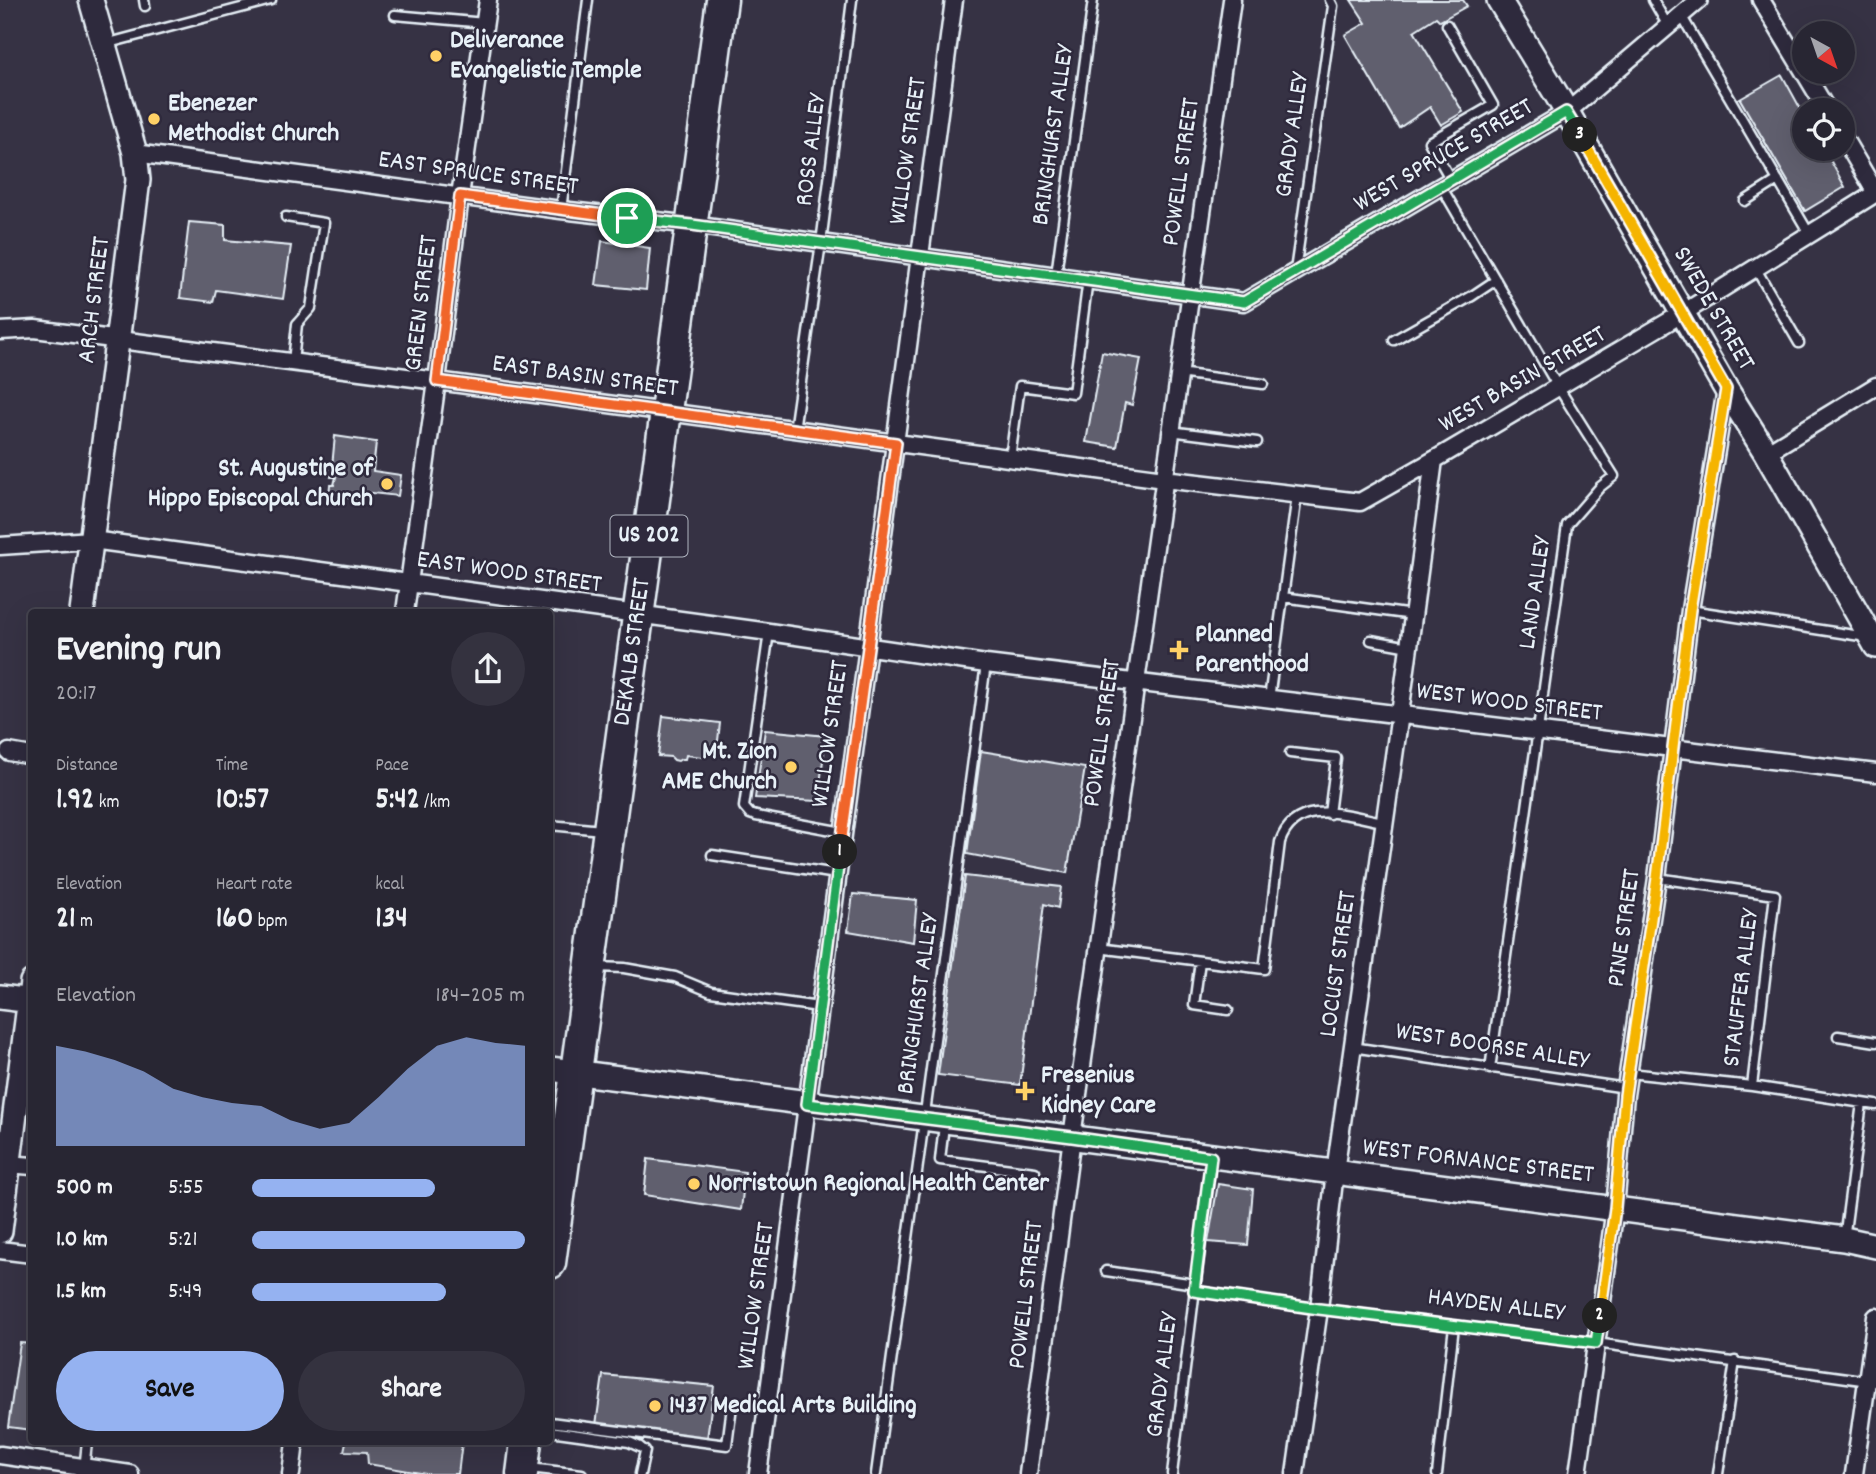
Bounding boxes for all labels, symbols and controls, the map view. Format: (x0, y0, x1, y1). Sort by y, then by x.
north arrow (1792, 21, 1855, 84)
map controls (1792, 21, 1855, 161)
place label: Deliverance Evangelistic Temple (450, 23, 642, 90)
street label: BRINGHURST ALLEY (1023, 41, 1085, 228)
marker: Deliverance Evangelistic Temple (428, 48, 444, 64)
street label: GRADY ALLEY (1266, 69, 1320, 200)
street label: WILLOW STREET (880, 74, 938, 227)
place label: Ebenezer Methodist Church (168, 86, 339, 153)
street label: WEST SPRUCE STREET (1347, 89, 1541, 223)
street label: ROSS ALLEY (787, 90, 837, 208)
street label: POWELL STREET (1153, 95, 1211, 248)
button: locate (1792, 98, 1855, 161)
marker: Ebenezer Methodist Church (146, 111, 162, 127)
pin: 3 (1562, 118, 1598, 152)
text: 3 (1575, 121, 1584, 148)
street label: EAST SPRUCE STREET (376, 142, 581, 206)
pin (597, 188, 657, 248)
icon: arrive (608, 199, 646, 237)
street label: GREEN STREET (395, 232, 449, 373)
street label: ARCH STREET (69, 234, 121, 366)
street label: SWEDE STREET (1663, 240, 1764, 378)
street label: WEST BASIN STREET (1432, 317, 1614, 443)
street label: EAST BASIN STREET (490, 346, 681, 408)
place label: St. Augustine of Hippo Episcopal Church (148, 451, 375, 518)
marker: St. Augustine of Hippo Episcopal Church (379, 476, 395, 492)
road number: US 202 (610, 516, 688, 556)
street label: LAND ALLEY (1510, 533, 1562, 652)
street label: EAST WOOD STREET (414, 542, 605, 604)
street label: DEKALB STREET (604, 575, 662, 728)
place label: Planned Parenthood (1195, 617, 1309, 684)
text: Evening run (56, 624, 221, 679)
button: share (451, 632, 525, 706)
marker: Planned Parenthood (1169, 640, 1189, 660)
street label: POWELL STREET (1074, 656, 1132, 809)
street label: WILLOW STREET (802, 657, 860, 810)
street label: WEST WOOD STREET (1414, 673, 1605, 733)
text: 20:17 (56, 678, 96, 711)
place label: Mt. Zion AME Church (662, 734, 777, 801)
text: Distance (56, 753, 118, 780)
text: Time (216, 753, 248, 780)
text: Pace (375, 753, 409, 780)
marker: Mt. Zion AME Church (783, 759, 799, 775)
text: 1.92 (56, 780, 94, 823)
text: 10:57 (216, 780, 269, 823)
text: 5:42 (375, 780, 420, 823)
text: km (94, 790, 120, 817)
text: /km (420, 790, 450, 817)
pin: 1 (822, 834, 858, 870)
text: 1 (837, 838, 842, 865)
street label: PINE STREET (1598, 866, 1652, 990)
text: Elevation (56, 872, 122, 899)
text: Heart rate (216, 872, 292, 899)
text: kcal (375, 872, 404, 899)
street label: LOCUST STREET (1310, 888, 1368, 1040)
text: 21 (56, 899, 76, 942)
text: 160 (216, 899, 253, 942)
text: 134 (375, 899, 408, 942)
street label: STAUFFER ALLEY (1714, 905, 1770, 1069)
text: m (76, 909, 93, 936)
text: bpm (253, 909, 288, 936)
street label: BRINGHURST ALLEY (888, 910, 950, 1097)
text: Elevation (56, 980, 136, 1013)
text: 184–205 m (435, 980, 525, 1013)
street label: WEST BOORSE ALLEY (1393, 1013, 1593, 1081)
place label: Fresenius Kidney Care (1041, 1058, 1156, 1125)
marker: Fresenius Kidney Care (1015, 1081, 1035, 1101)
street label: WEST FORNANCE STREET (1360, 1129, 1596, 1195)
place label: Norristown Regional Health Center (708, 1166, 1049, 1203)
text: 500 m (56, 1172, 113, 1205)
text: 5:55 (168, 1172, 204, 1205)
marker: Norristown Regional Health Center (686, 1176, 702, 1192)
street label: POWELL STREET (1000, 1218, 1055, 1371)
street label: WILLOW STREET (728, 1219, 786, 1372)
text: 1.0 km (56, 1224, 108, 1257)
text: 5:21 (168, 1224, 198, 1257)
text: 1.5 km (56, 1276, 106, 1309)
text: 5:49 (168, 1276, 203, 1309)
street label: HAYDEN ALLEY (1425, 1279, 1568, 1333)
pin: 2 (1582, 1298, 1618, 1334)
text: 2 (1595, 1302, 1604, 1329)
street label: GRADY ALLEY (1137, 1309, 1189, 1440)
button: Save (56, 1351, 284, 1431)
button: Share (298, 1351, 525, 1431)
place label: 1437 Medical Arts Building (669, 1388, 917, 1425)
marker: 1437 Medical Arts Building (647, 1398, 663, 1414)

